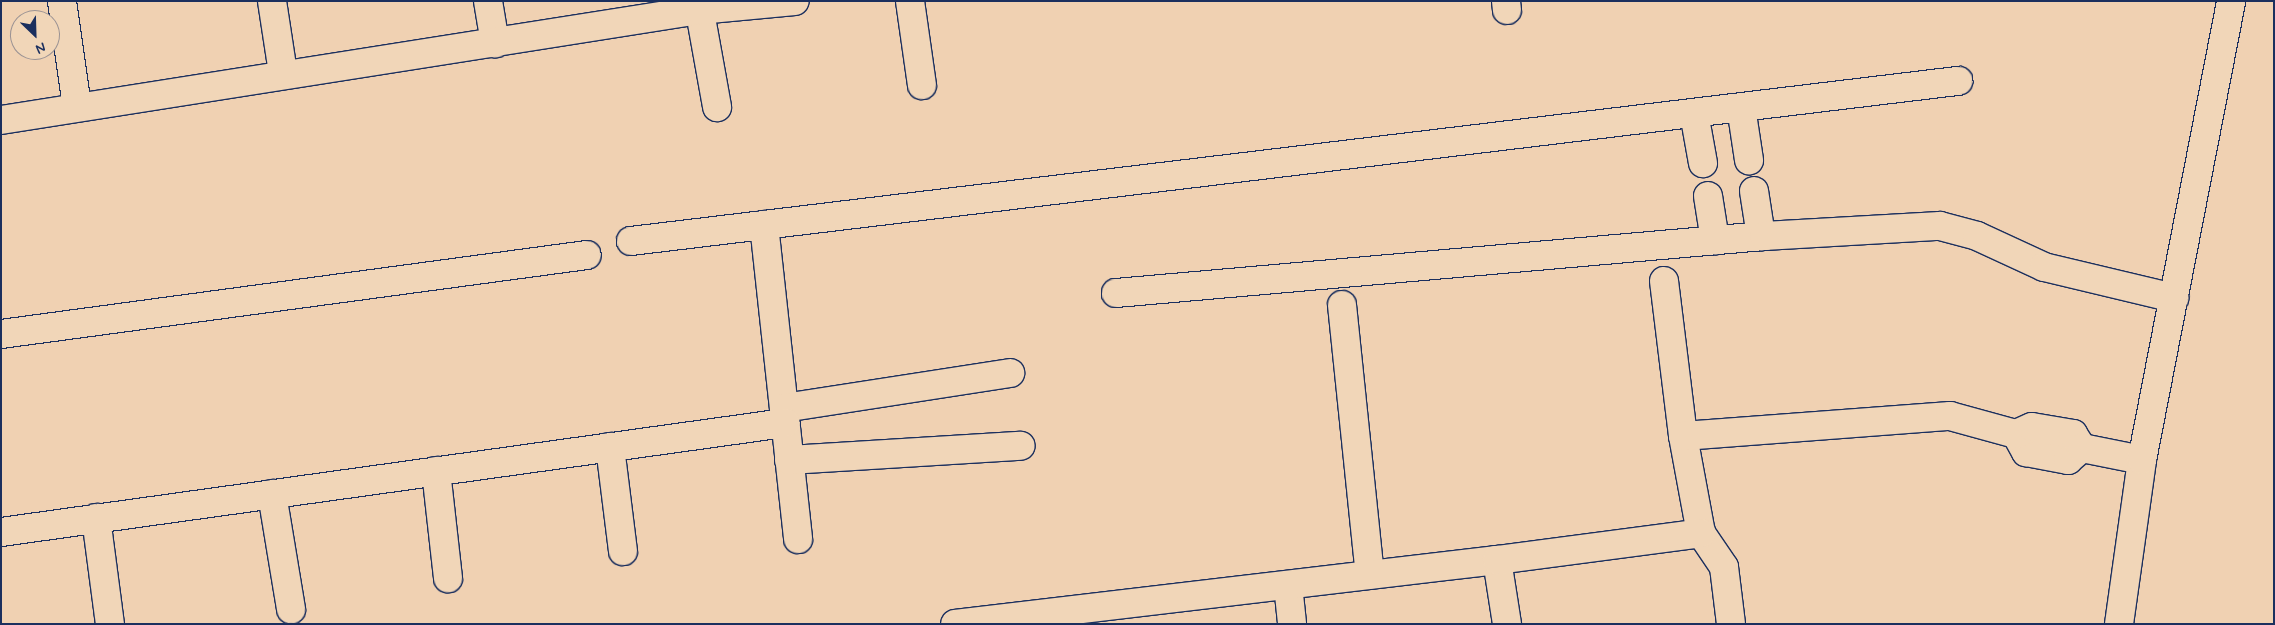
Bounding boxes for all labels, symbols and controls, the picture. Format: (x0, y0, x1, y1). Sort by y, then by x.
north arrow (10, 10, 60, 60)
text: N (33, 38, 49, 58)

